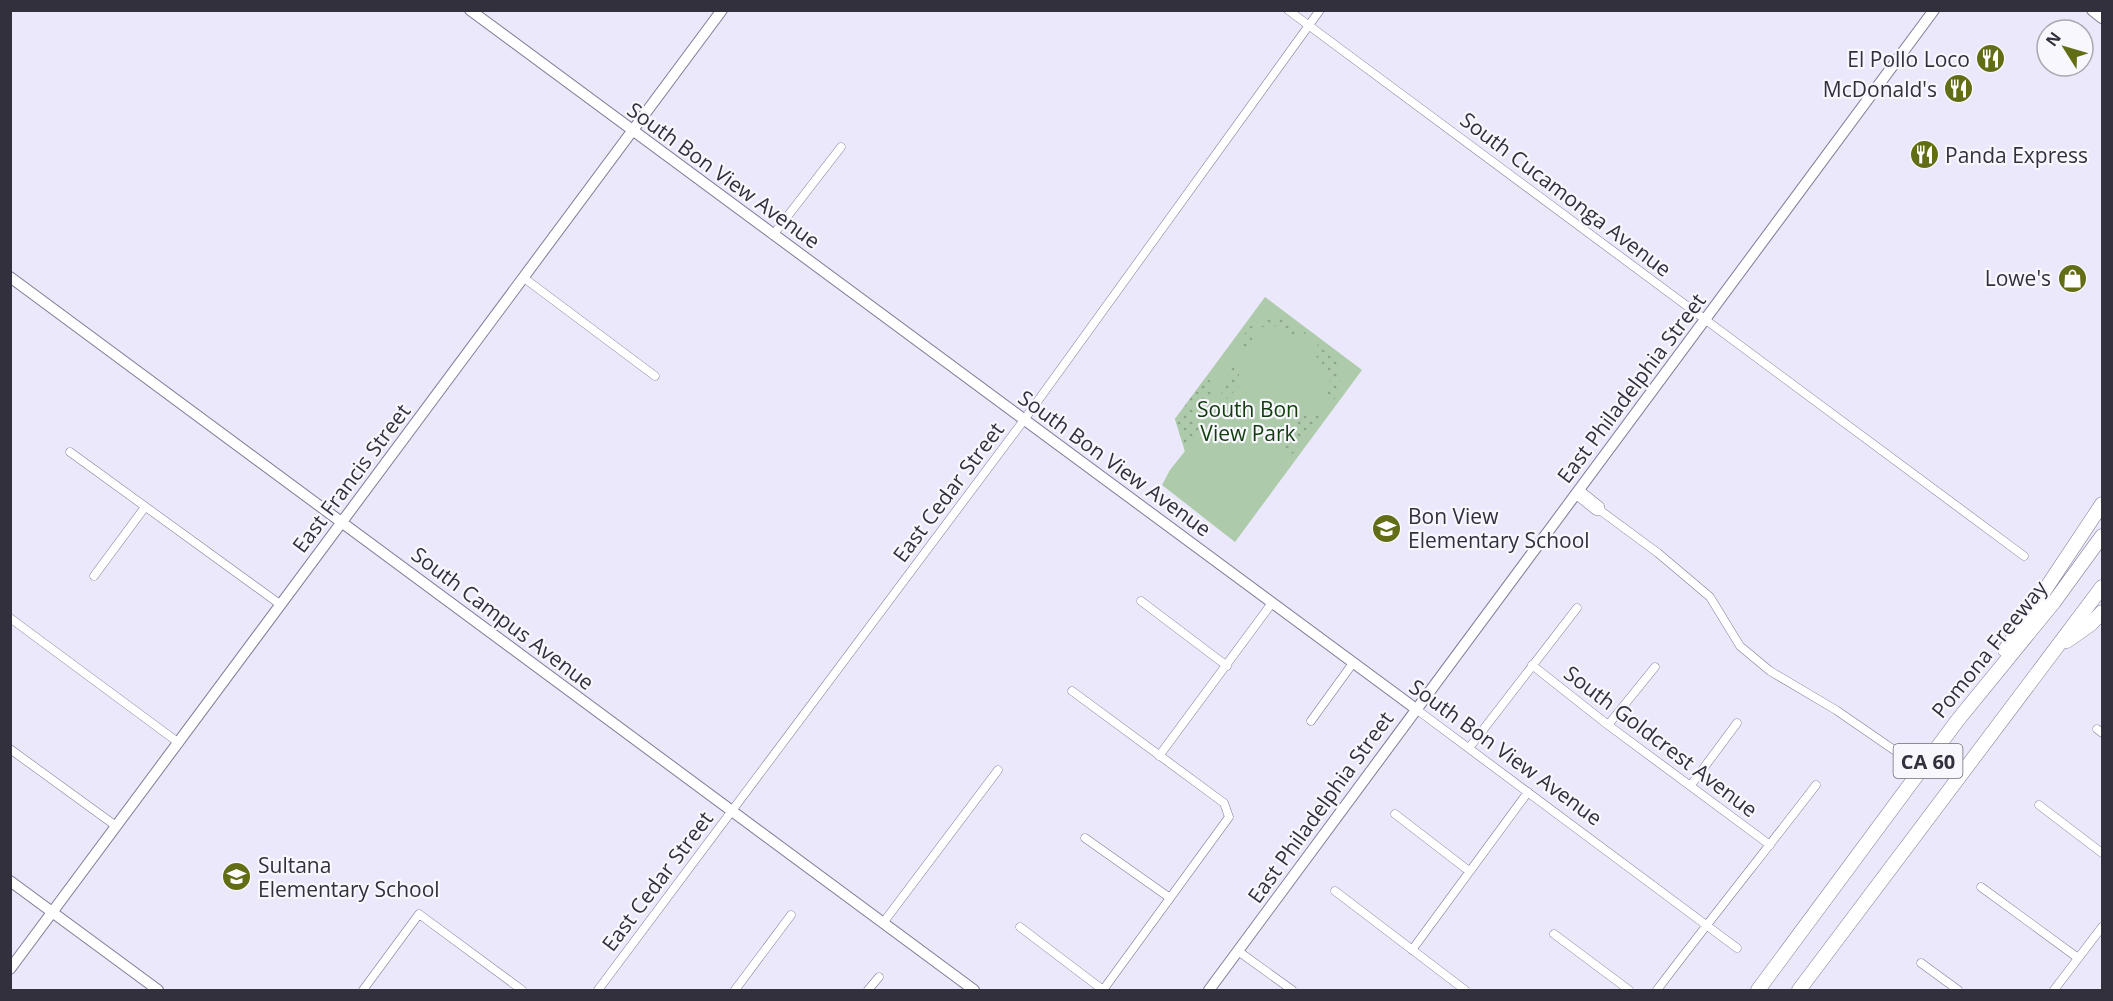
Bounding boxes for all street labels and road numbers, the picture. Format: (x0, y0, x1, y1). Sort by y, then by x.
street label: South Bon View Avenue (622, 96, 826, 254)
street label: South Cucamonga Avenue (1455, 105, 1677, 283)
street label: East Philadelphia Street (1550, 287, 1712, 489)
street label: South Bon View Avenue (1013, 384, 1217, 542)
street label: East Francis Street (286, 398, 416, 558)
street label: East Cedar Street (886, 416, 1010, 568)
street label: South Campus Avenue (406, 540, 600, 696)
street label: Pomona Freeway (1925, 574, 2053, 723)
street label: South Goldcrest Avenue (1559, 659, 1763, 823)
street label: South Bon View Avenue (1404, 673, 1608, 831)
street label: East Philadelphia Street (1241, 705, 1399, 909)
road number: CA 60 (1894, 744, 1962, 778)
street label: East Cedar Street (595, 805, 719, 957)

